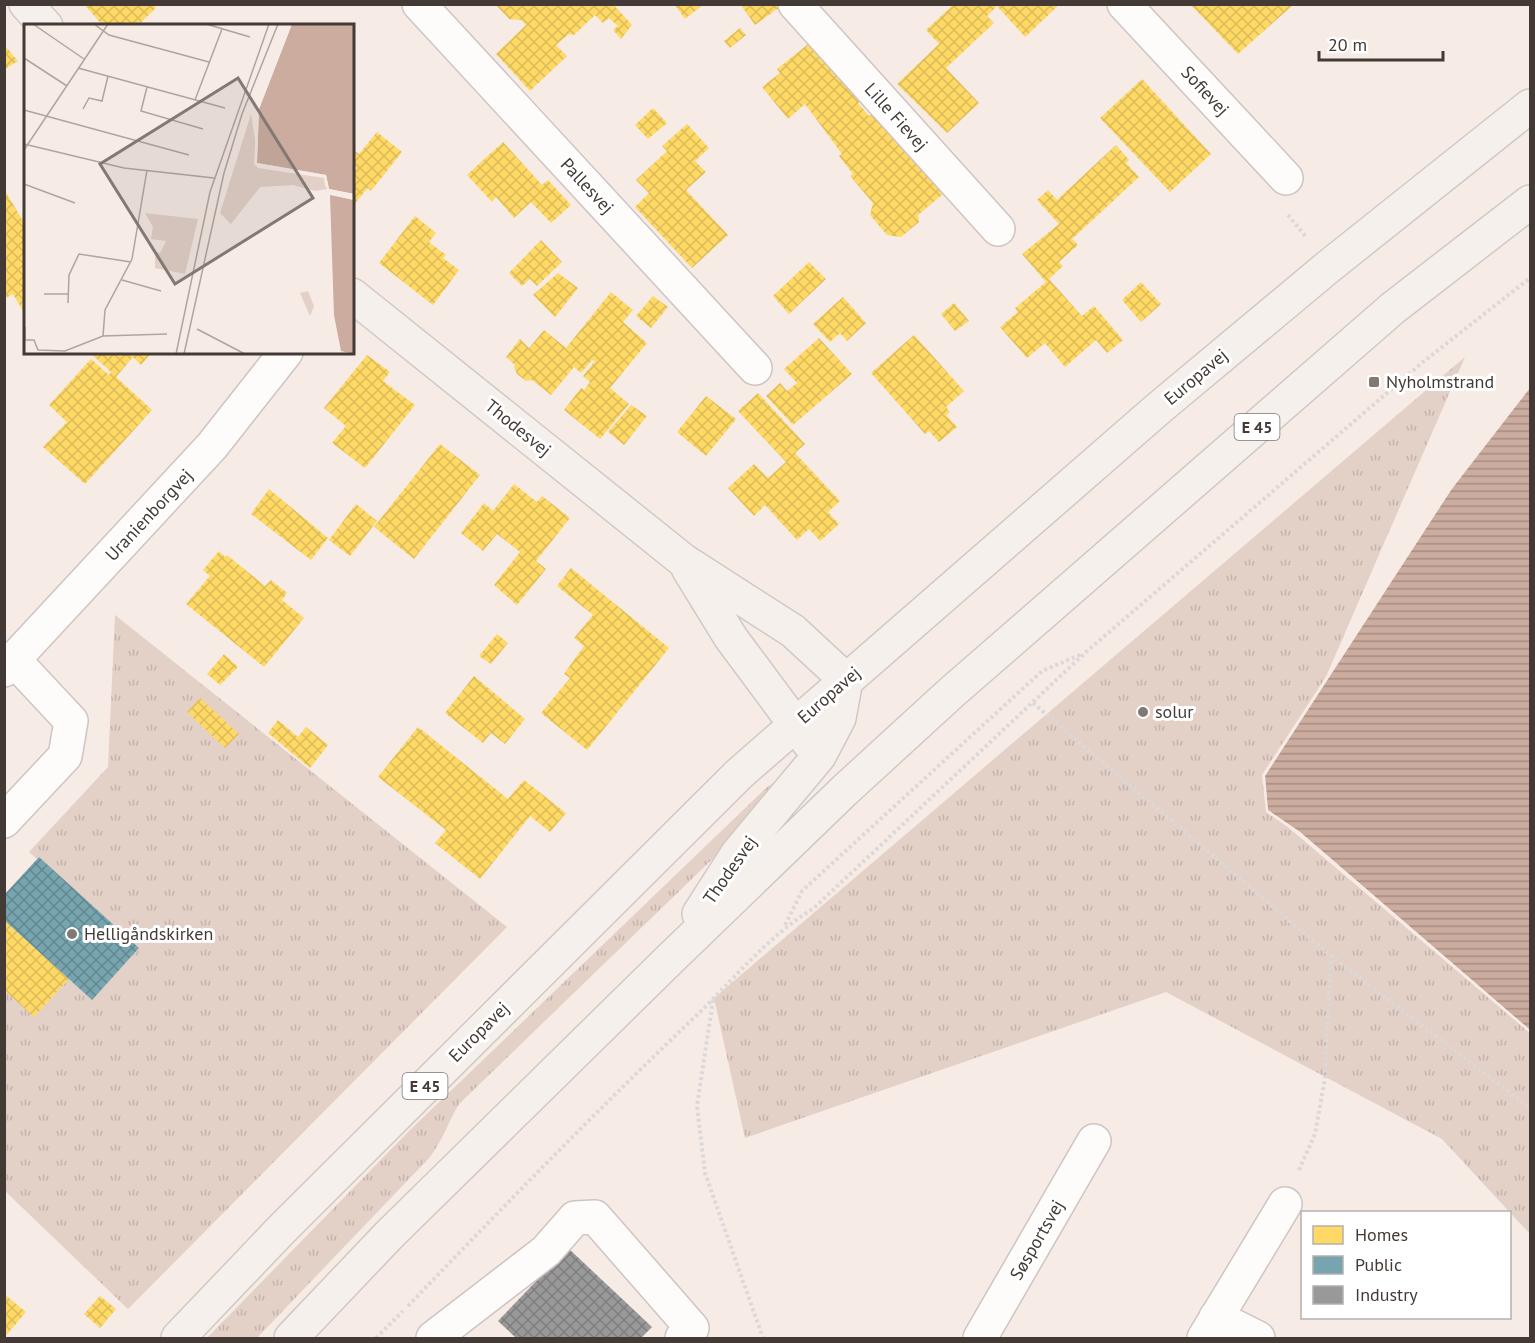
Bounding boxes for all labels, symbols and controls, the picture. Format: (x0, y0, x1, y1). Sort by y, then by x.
inset map (24, 24, 354, 354)
scale bar (1319, 24, 1444, 62)
text: 20 m (1328, 33, 1367, 56)
street label: Sofievej (1176, 61, 1234, 120)
street label: Lille Fievej (860, 78, 933, 156)
street label: Pallesvej (556, 153, 619, 218)
street label: Europavej (1159, 343, 1232, 410)
place label: Nyholmstrand (1386, 370, 1494, 393)
marker: Nyholmstrand (1367, 375, 1381, 389)
street label: Thodesvej (481, 394, 556, 461)
road number: E 45 (1234, 414, 1280, 440)
street label: Uranienborgvej (100, 464, 197, 566)
street label: Europavej (792, 661, 865, 728)
place label: solur (1155, 700, 1193, 723)
marker: solur (1136, 705, 1150, 719)
street label: Thodesvej (698, 831, 761, 908)
place label: Helligåndskirken (84, 922, 213, 945)
marker: Helligåndskirken (65, 927, 79, 941)
street label: Europavej (444, 997, 514, 1067)
road number: E 45 (402, 1073, 448, 1099)
street label: Søsportsvej (1004, 1195, 1069, 1284)
legend (1301, 1211, 1511, 1319)
text: Homes (1355, 1223, 1408, 1246)
text: Public (1355, 1253, 1402, 1276)
text: Industry (1355, 1283, 1418, 1306)

